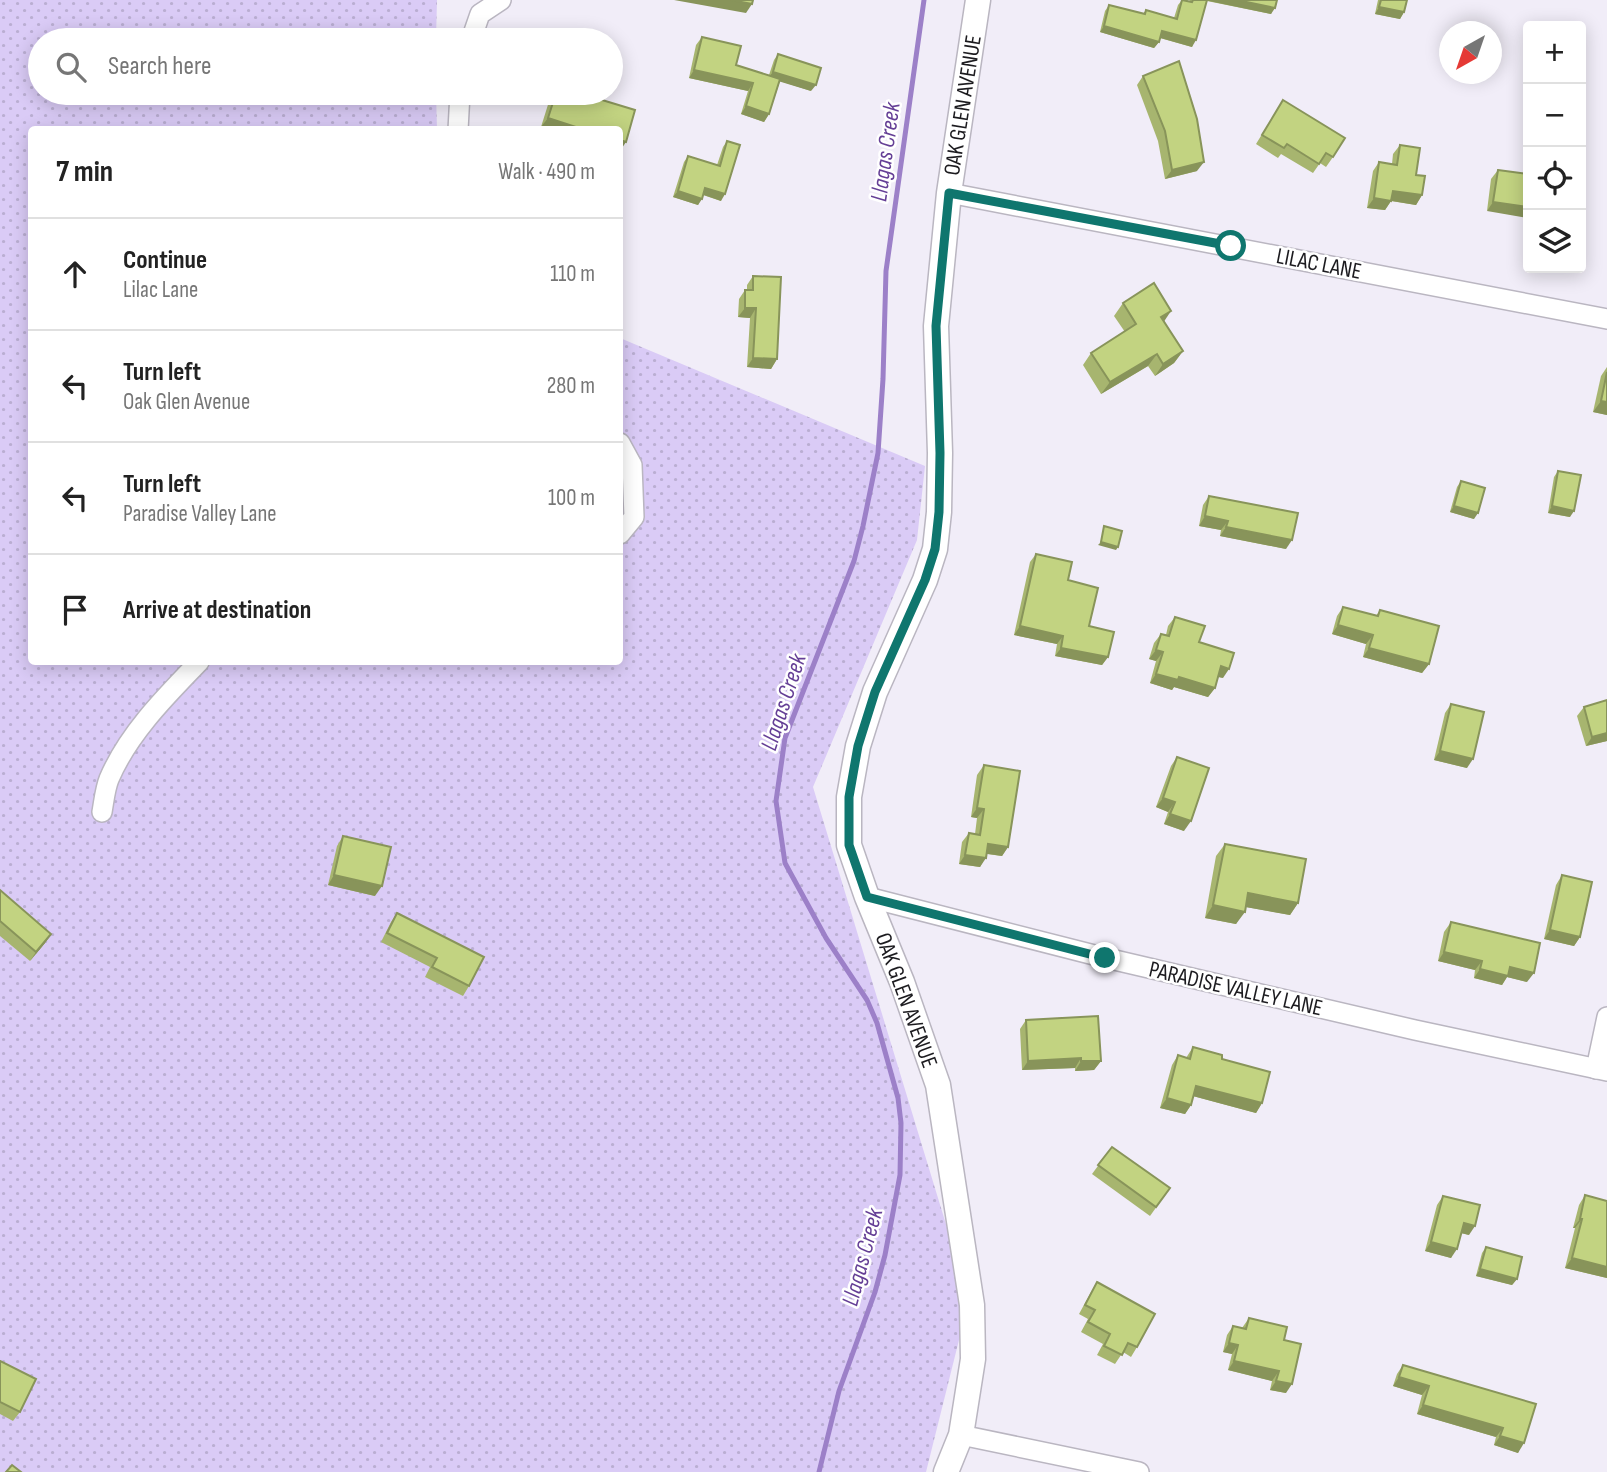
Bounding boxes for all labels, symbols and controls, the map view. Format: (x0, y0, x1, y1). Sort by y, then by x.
north arrow (1439, 21, 1502, 84)
map controls (1523, 21, 1586, 273)
button: + (1523, 21, 1586, 84)
search box (28, 28, 623, 105)
street label: OAK GLEN AVENUE (938, 33, 988, 177)
icon: search (52, 48, 90, 86)
text: Search here (108, 51, 211, 82)
button: − (1523, 84, 1586, 147)
water label: Llagas Creek (864, 100, 907, 204)
button: locate (1523, 147, 1586, 210)
text: 7 min (56, 154, 113, 190)
text: Walk · 490 m (498, 158, 595, 186)
button: layers (1523, 210, 1586, 273)
route start (1215, 230, 1246, 261)
street label: LILAC LANE (1274, 242, 1364, 286)
text: Continue (123, 245, 207, 276)
icon: ahead (56, 255, 94, 293)
text: 110 m (550, 260, 595, 288)
text: Lilac Lane (123, 276, 198, 304)
text: Turn left (123, 357, 201, 388)
icon: left (56, 367, 94, 405)
text: 280 m (547, 372, 595, 400)
text: Oak Glen Avenue (123, 388, 250, 416)
text: Turn left (123, 469, 201, 500)
icon: left (56, 479, 94, 517)
text: 100 m (548, 484, 595, 512)
text: Paradise Valley Lane (123, 500, 277, 528)
icon: arrive (56, 591, 94, 629)
text: Arrive at destination (123, 595, 311, 626)
water label: Llagas Creek (754, 649, 813, 754)
street label: OAK GLEN AVENUE (869, 929, 943, 1072)
route end (1089, 942, 1120, 973)
street label: PARADISE VALLEY LANE (1146, 955, 1325, 1023)
water label: Llagas Creek (836, 1204, 890, 1309)

